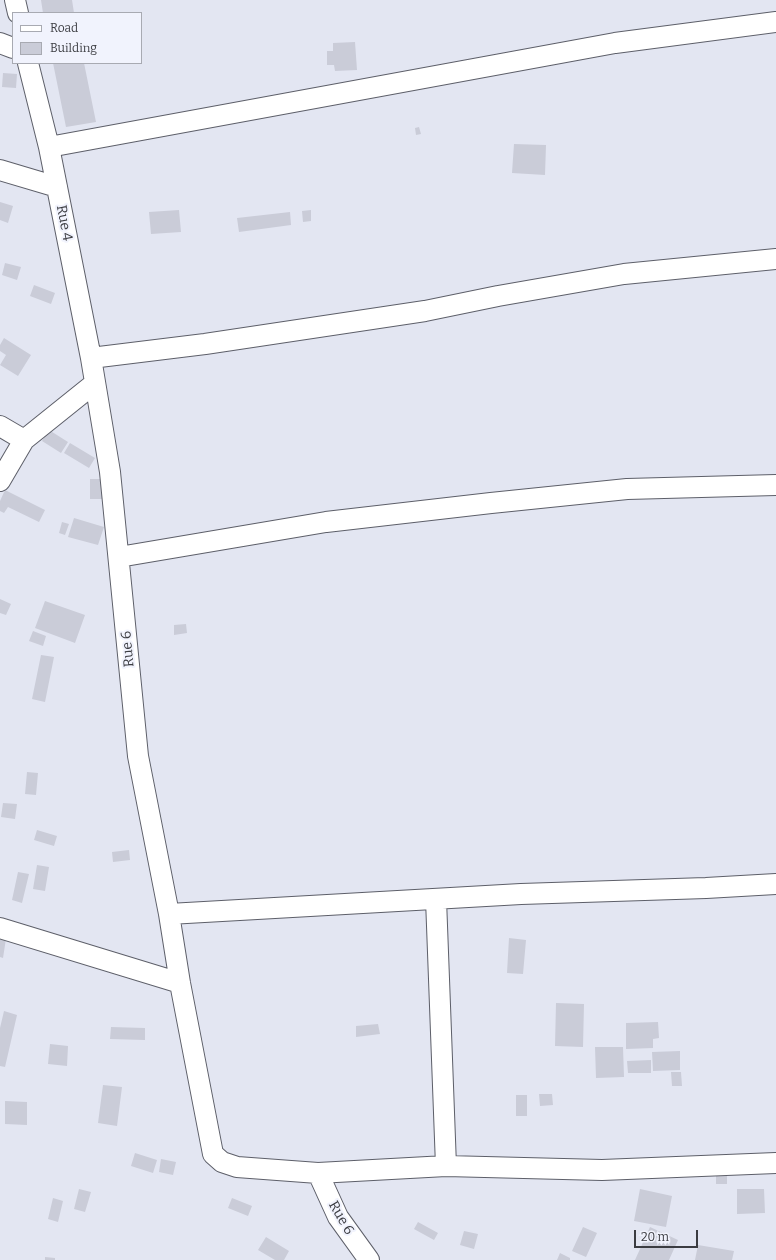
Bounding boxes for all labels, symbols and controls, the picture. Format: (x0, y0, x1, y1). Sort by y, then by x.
legend (12, 12, 142, 64)
text: Road (50, 21, 78, 35)
text: Building (50, 41, 97, 55)
street label: Rue 4 (52, 204, 76, 242)
street label: Rue 6 (118, 630, 138, 668)
street label: Rue 6 (325, 1198, 357, 1238)
scale bar (636, 1222, 700, 1248)
text: 20 m (641, 1230, 669, 1244)

